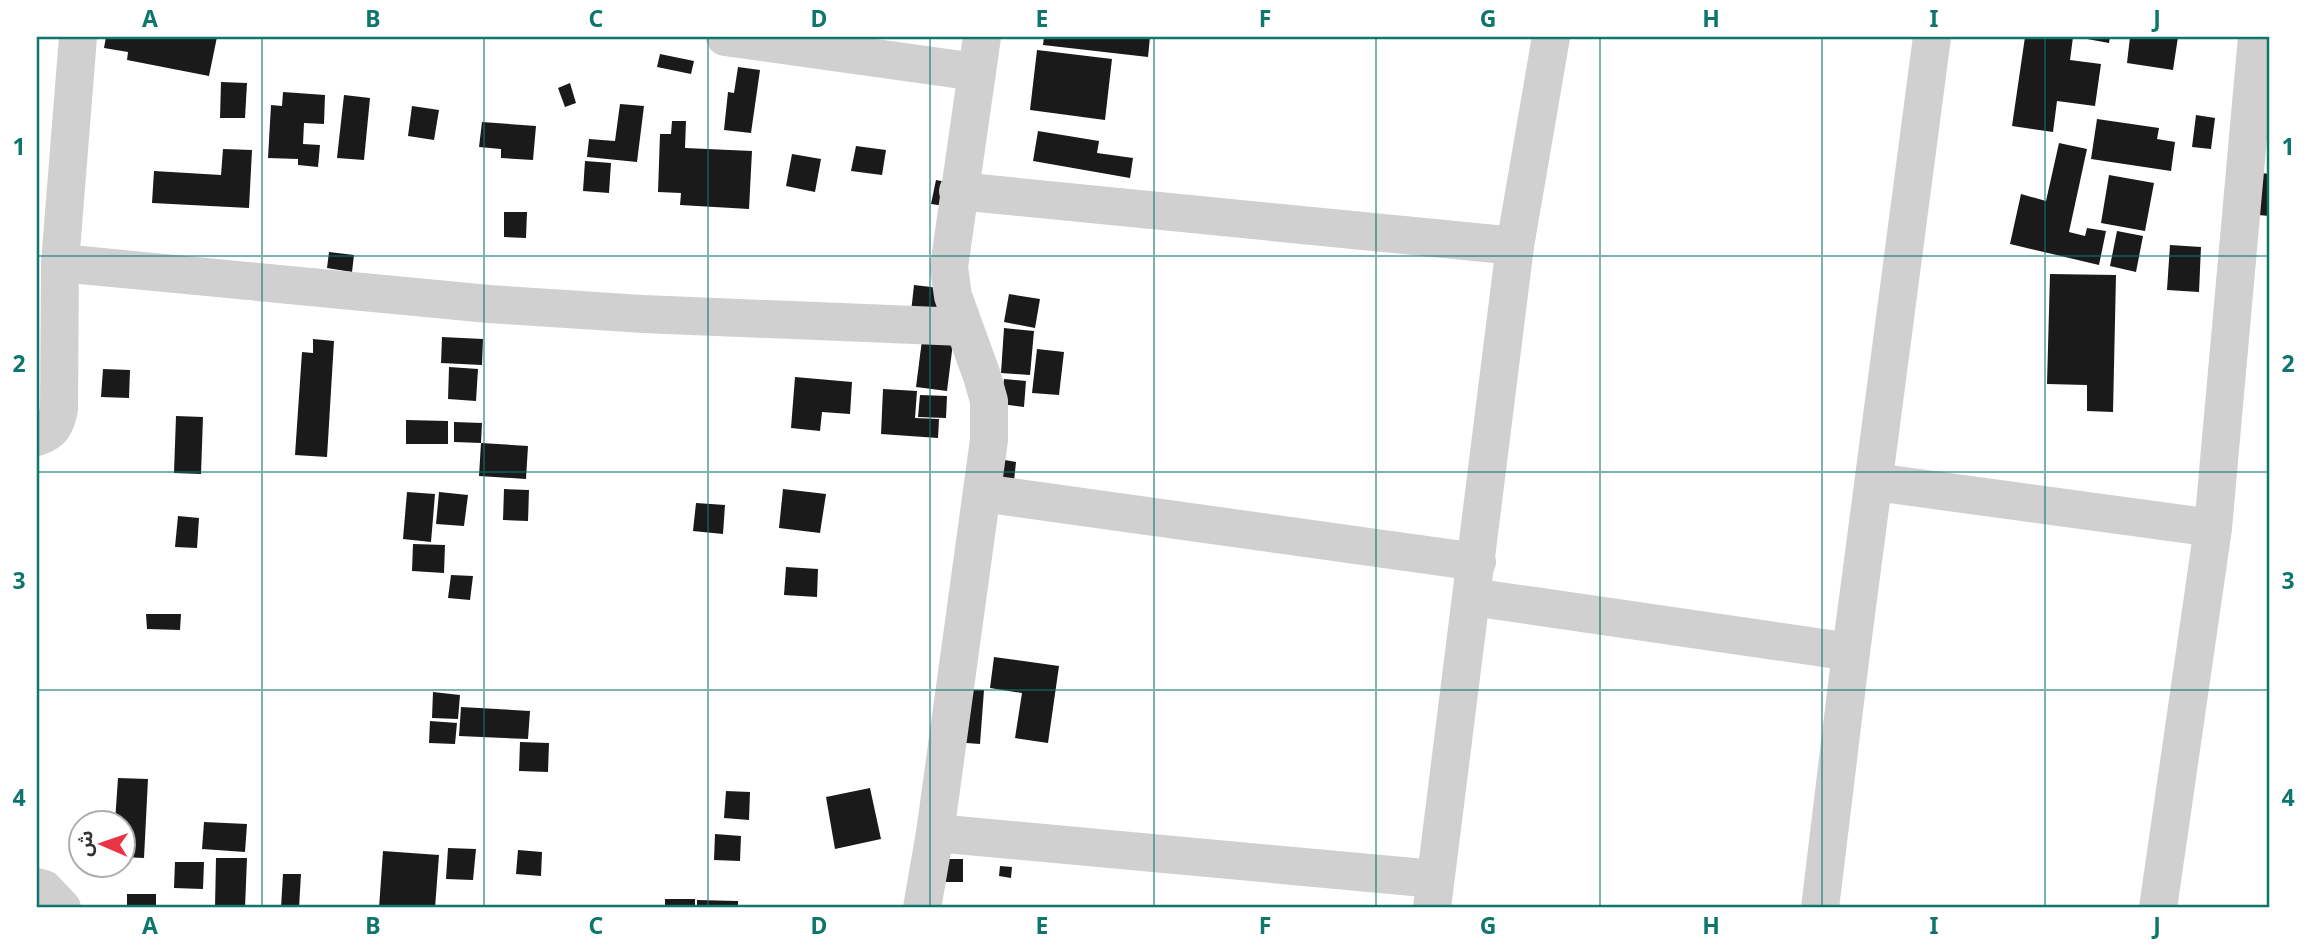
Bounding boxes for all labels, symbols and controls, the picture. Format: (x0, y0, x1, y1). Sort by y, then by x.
text: A (142, 2, 158, 34)
text: B (365, 2, 381, 34)
text: C (589, 2, 604, 34)
text: D (811, 2, 827, 34)
text: E (1036, 2, 1048, 34)
text: F (1259, 2, 1271, 34)
text: G (1480, 2, 1496, 34)
text: H (1702, 2, 1720, 34)
text: I (1930, 2, 1939, 34)
text: J (2151, 2, 2161, 34)
text: 1 (12, 130, 26, 162)
text: 1 (2281, 130, 2295, 162)
text: 2 (12, 347, 26, 379)
text: 2 (2281, 347, 2295, 379)
text: 3 (12, 564, 26, 596)
text: 3 (2281, 564, 2295, 596)
text: 4 (12, 781, 26, 813)
text: 4 (2281, 781, 2295, 813)
north arrow (66, 808, 136, 878)
text: ش (72, 830, 98, 857)
text: A (142, 909, 158, 941)
text: B (365, 909, 381, 941)
text: C (589, 909, 604, 941)
text: D (811, 909, 827, 941)
text: E (1036, 909, 1048, 941)
text: F (1259, 909, 1271, 941)
text: G (1480, 909, 1496, 941)
text: H (1702, 909, 1720, 941)
text: I (1930, 909, 1939, 941)
text: J (2151, 909, 2161, 941)

